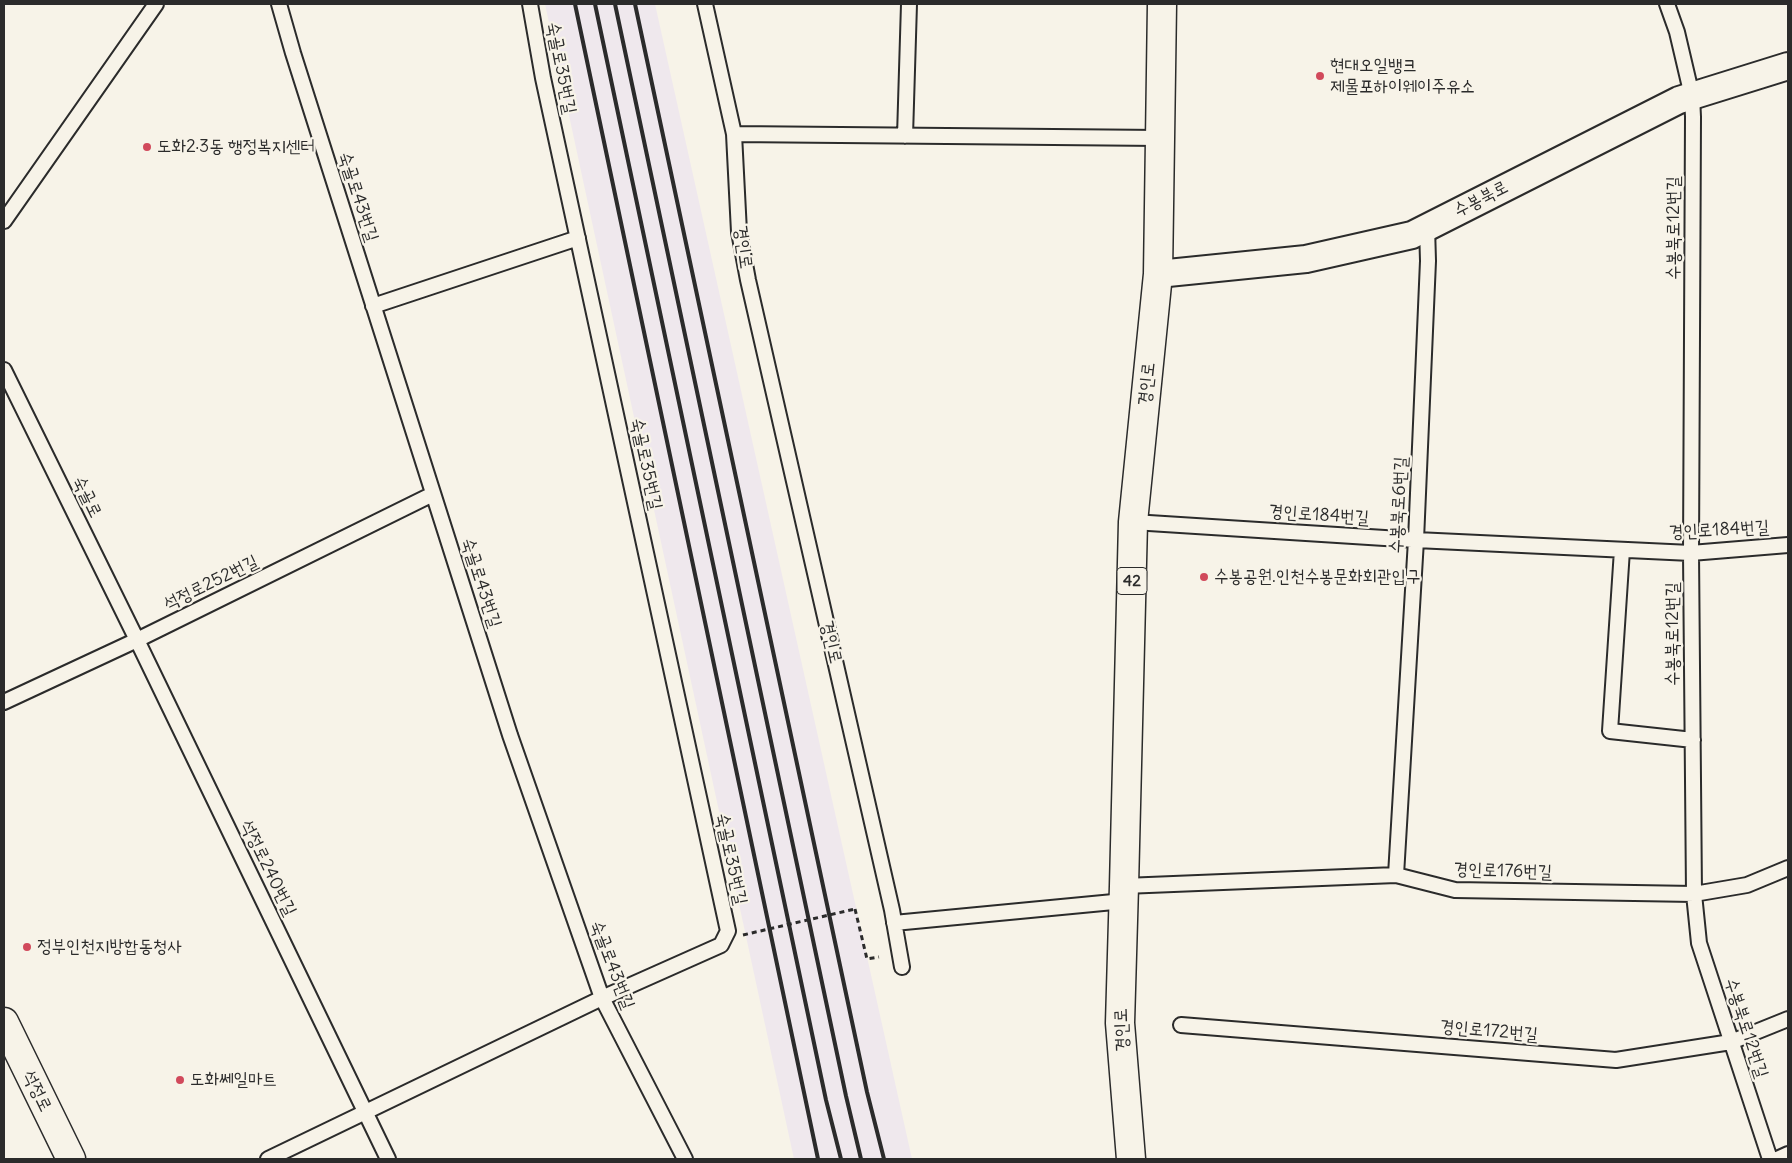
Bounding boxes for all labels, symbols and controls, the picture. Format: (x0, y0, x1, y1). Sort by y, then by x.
street label: 숙골로35번길 (542, 20, 580, 116)
place label: 현대오일뱅크 제물포하이웨이주유소 (1330, 55, 1475, 98)
marker: 현대오일뱅크 제물포하이웨이주유소 (1314, 70, 1326, 82)
place label: 도화2·3동 행정복지센터 (157, 136, 315, 158)
marker: 도화2·3동 행정복지센터 (141, 141, 153, 153)
street label: 숙골로43번길 (333, 149, 383, 245)
street label: 수봉북로 (1450, 176, 1512, 222)
street label: 수봉북로12번길 (1663, 176, 1685, 280)
street label: 경인로 (729, 224, 757, 270)
street label: 경인로 (1134, 361, 1160, 407)
street label: 숙골로35번길 (626, 416, 666, 512)
street label: 수봉북로6번길 (1386, 456, 1412, 554)
street label: 숙골로 (68, 473, 106, 521)
street label: 경인로184번길 (1268, 501, 1370, 529)
street label: 경인로184번길 (1668, 517, 1770, 543)
street label: 숙골로43번길 (456, 535, 506, 631)
street label: 석정로252번길 (160, 551, 262, 615)
place label: 수봉공원.인천수봉문화회관입구 (1214, 566, 1421, 588)
road number: 42 (1117, 568, 1147, 594)
marker: 수봉공원.인천수봉문화회관입구 (1198, 571, 1210, 583)
street label: 수봉북로12번길 (1662, 582, 1684, 686)
street label: 경인로 (816, 618, 846, 666)
street label: 숙골로35번길 (711, 811, 751, 907)
street label: 석정로240번길 (235, 816, 301, 920)
street label: 경인로176번길 (1453, 858, 1553, 884)
street label: 숙골로43번길 (585, 918, 639, 1012)
place label: 정부인천지방합동청사 (37, 936, 182, 958)
marker: 정부인천지방합동청사 (21, 941, 33, 953)
street label: 수봉북로12번길 (1720, 975, 1772, 1081)
street label: 경인로 (1110, 1008, 1134, 1052)
street label: 경인로172번길 (1439, 1016, 1539, 1046)
street label: 석정로 (18, 1067, 56, 1115)
place label: 도화쎄일마트 (190, 1069, 277, 1091)
marker: 도화쎄일마트 (174, 1074, 186, 1086)

